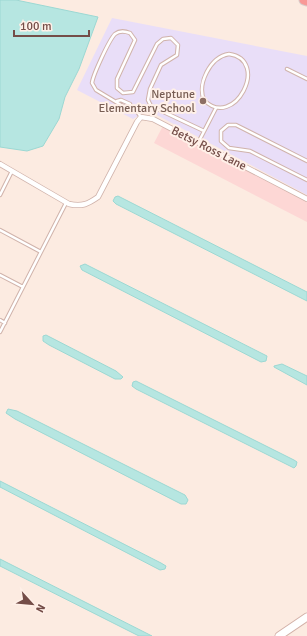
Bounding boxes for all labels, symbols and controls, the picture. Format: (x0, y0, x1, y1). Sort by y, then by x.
scale bar (14, 12, 89, 38)
text: 100 m (20, 19, 52, 34)
place label: Neptune Elementary School (99, 87, 195, 116)
marker: Neptune Elementary School (198, 96, 208, 106)
street label: Betsy Ross Lane (169, 123, 249, 174)
north arrow (12, 584, 52, 624)
text: N (33, 602, 48, 615)

